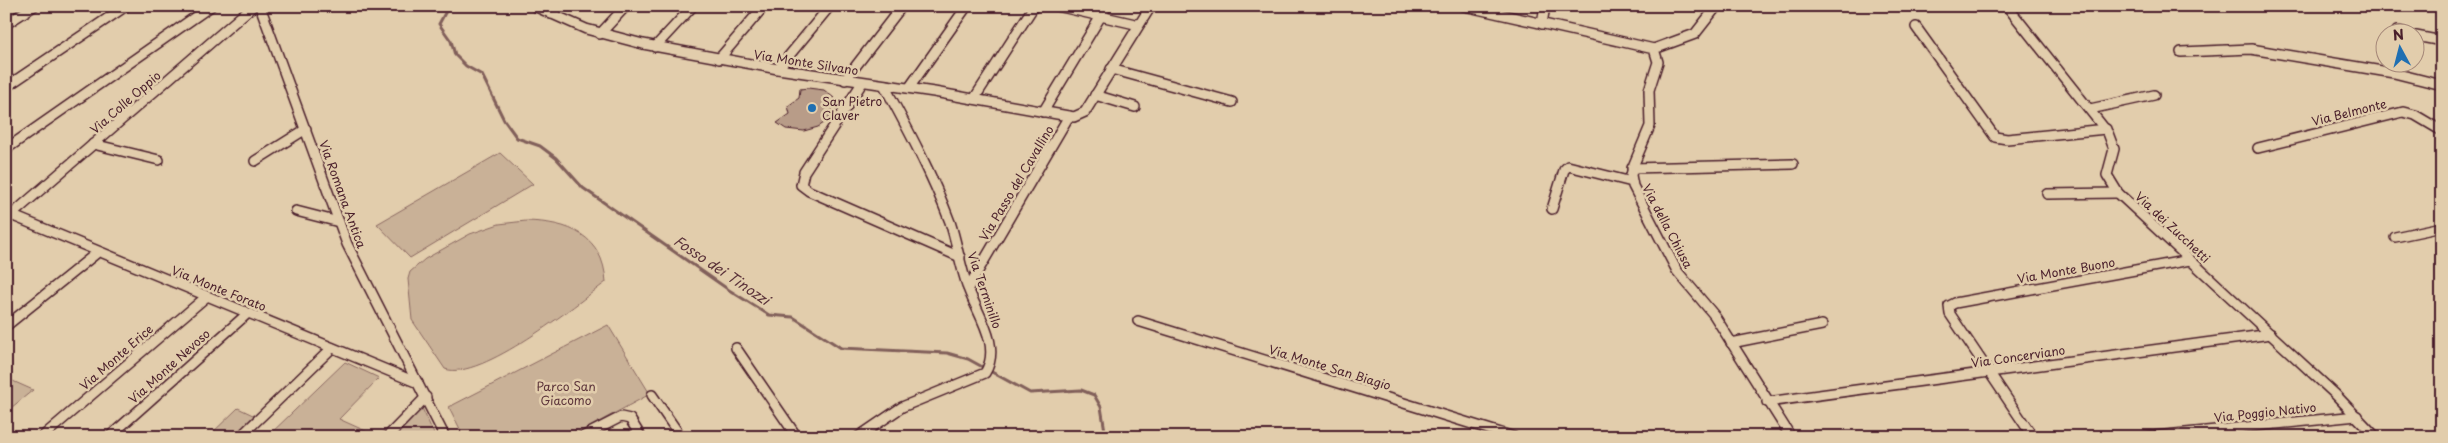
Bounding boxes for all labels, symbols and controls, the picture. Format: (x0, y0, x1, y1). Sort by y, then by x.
north arrow (2376, 22, 2426, 72)
text: N (2392, 24, 2405, 46)
street label: Via Monte Silvano (752, 45, 860, 79)
street label: Via Colle Oppio (86, 66, 165, 138)
place label: San Pietro Claver (822, 92, 882, 124)
street label: Via Belmonte (2310, 94, 2389, 130)
marker: San Pietro Claver (806, 102, 818, 114)
street label: Via Passo del Cavallino (974, 122, 1058, 244)
street label: Via Romana Antica (315, 137, 371, 251)
street label: Via della Chiusa (1638, 181, 1698, 272)
street label: Via dei Zucchetti (2131, 187, 2215, 267)
water label: Fosso dei Tinozzi (670, 230, 776, 311)
street label: Via Terminillo (963, 249, 1007, 331)
street label: Via Monte Buono (2016, 252, 2117, 287)
street label: Via Monte Forato (169, 261, 269, 315)
street label: Via Monte Erice (75, 320, 157, 394)
street label: Via Monte Nevoso (124, 324, 214, 408)
street label: Via Monte San Biagio (1267, 340, 1394, 394)
street label: Via Concerviano (1970, 340, 2067, 372)
park label: Parco San Giacomo (536, 377, 596, 409)
street label: Via Poggio Nativo (2213, 398, 2317, 426)

